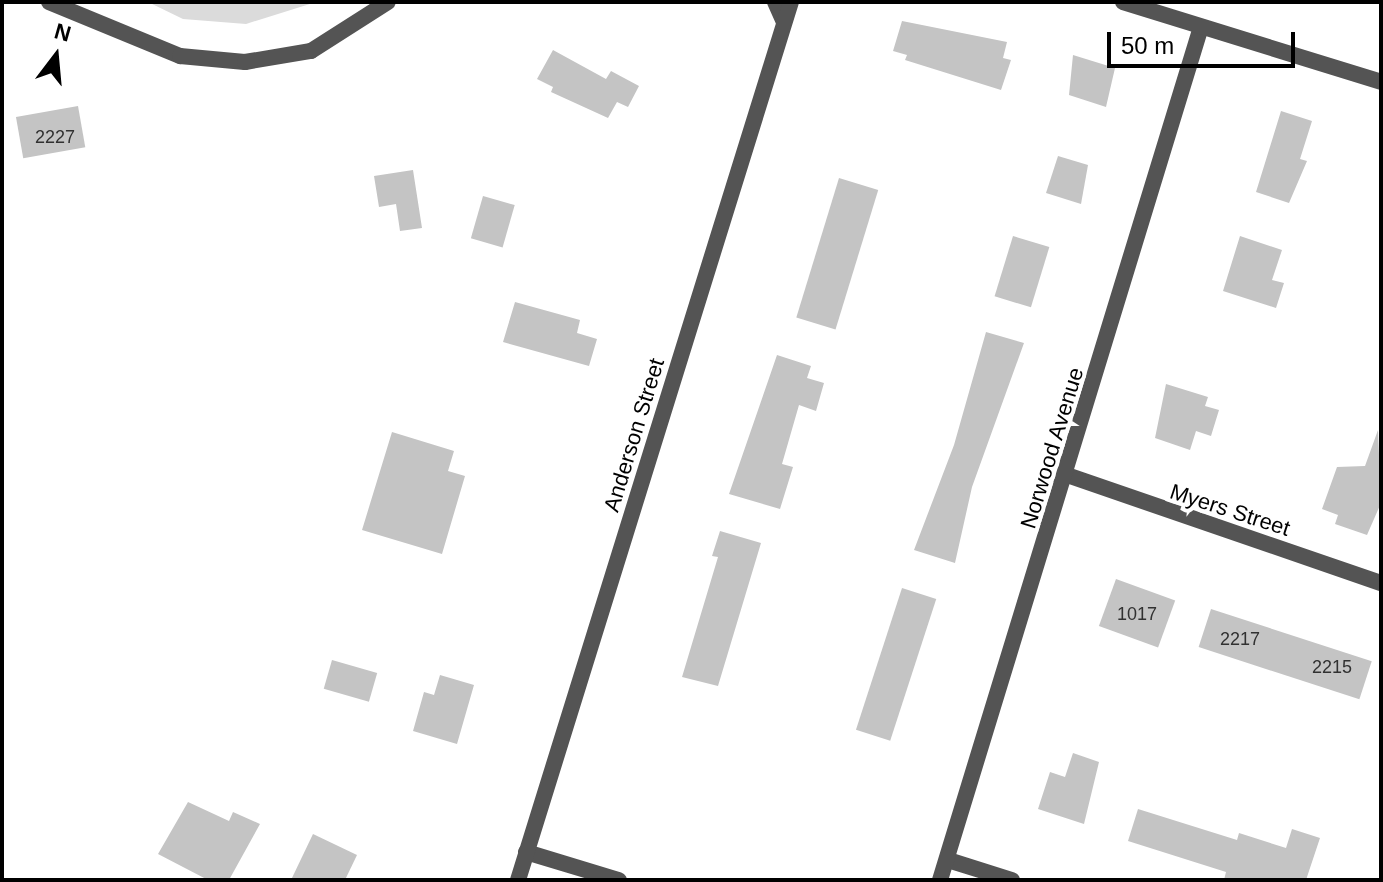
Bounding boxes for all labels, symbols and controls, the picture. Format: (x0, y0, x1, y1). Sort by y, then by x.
north arrow (16, 16, 96, 96)
scale bar (1111, 16, 1299, 66)
text: N (52, 18, 74, 47)
text: 50 m (1121, 32, 1174, 59)
house number: 2227 (35, 126, 75, 148)
street label: Anderson Street (598, 355, 670, 515)
street label: Norwood Avenue (1015, 364, 1089, 532)
street label: Myers Street (1167, 478, 1293, 542)
house number: 1017 (1117, 603, 1157, 625)
house number: 2217 (1220, 628, 1260, 650)
house number: 2215 (1312, 656, 1352, 678)

